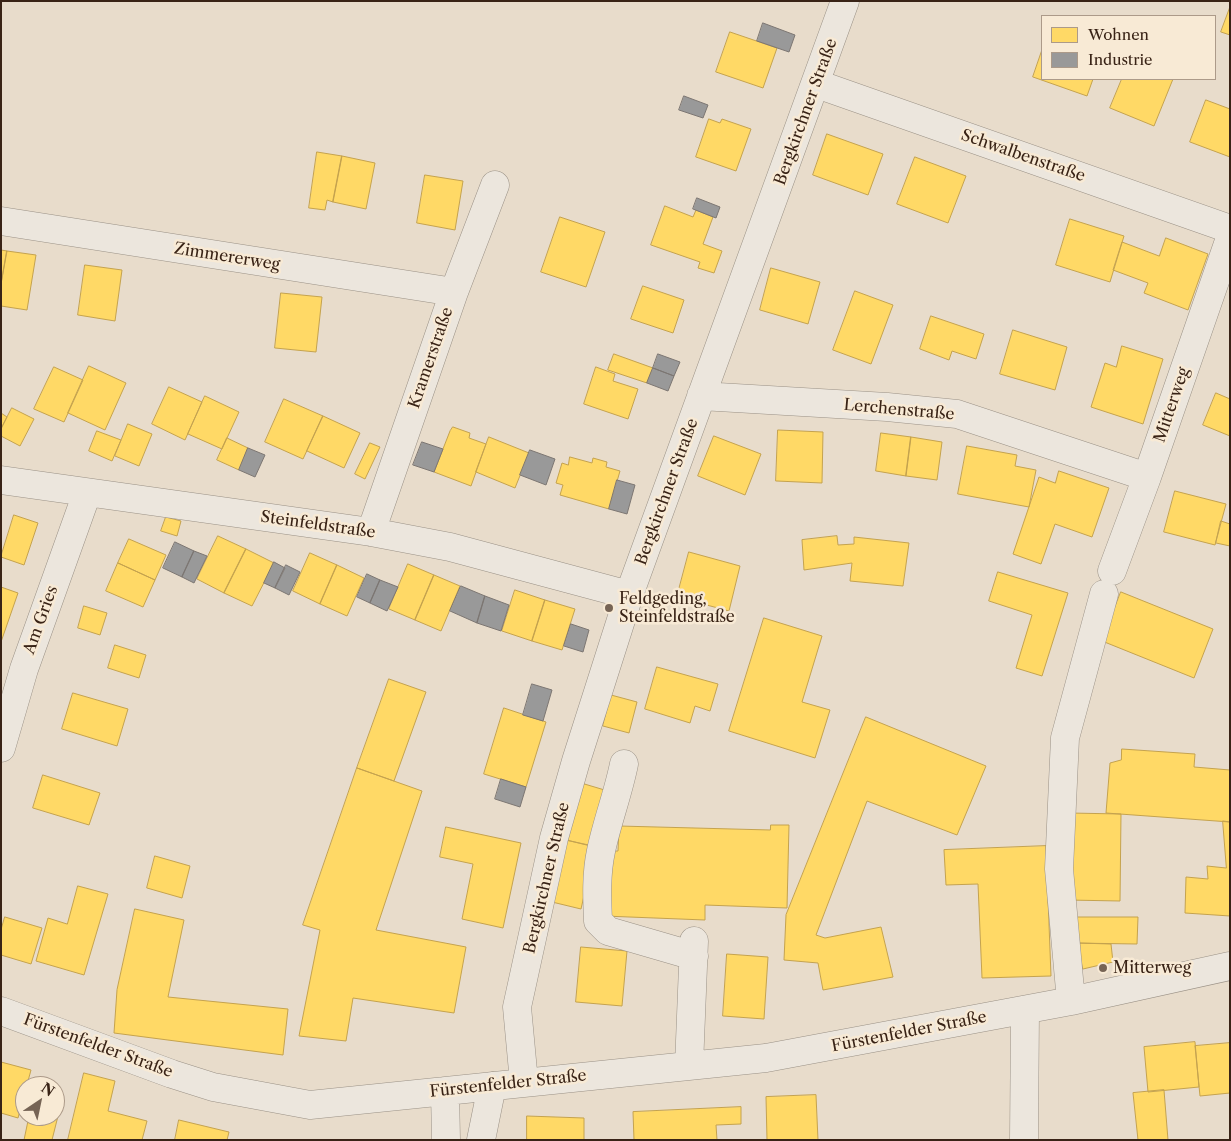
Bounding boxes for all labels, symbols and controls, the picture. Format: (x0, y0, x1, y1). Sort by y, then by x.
legend (1041, 15, 1216, 80)
text: Wohnen (1088, 25, 1149, 44)
street label: Bergkirchner Straße (771, 36, 841, 188)
text: Industrie (1088, 50, 1152, 69)
street label: Schwalbenstraße (958, 126, 1088, 186)
street label: Zimmererweg (173, 239, 281, 275)
street label: Kramerstraße (405, 305, 457, 411)
street label: Mitterweg (1150, 365, 1194, 445)
street label: Lerchenstraße (843, 396, 955, 424)
street label: Bergkirchner Straße (632, 416, 702, 568)
street label: Steinfeldstraße (259, 507, 377, 543)
street label: Am Gries (20, 583, 62, 657)
place label: Feldgeding, Steinfeldstraße (619, 589, 735, 627)
marker: Feldgeding, Steinfeldstraße (603, 602, 615, 614)
street label: Bergkirchner Straße (520, 800, 574, 956)
place label: Mitterweg (1113, 958, 1191, 978)
marker: Mitterweg (1097, 962, 1109, 974)
street label: Fürstenfelder Straße (830, 1008, 988, 1056)
street label: Fürstenfelder Straße (21, 1010, 175, 1082)
street label: Fürstenfelder Straße (429, 1066, 587, 1102)
north arrow (15, 1076, 65, 1126)
text: N (38, 1079, 58, 1100)

